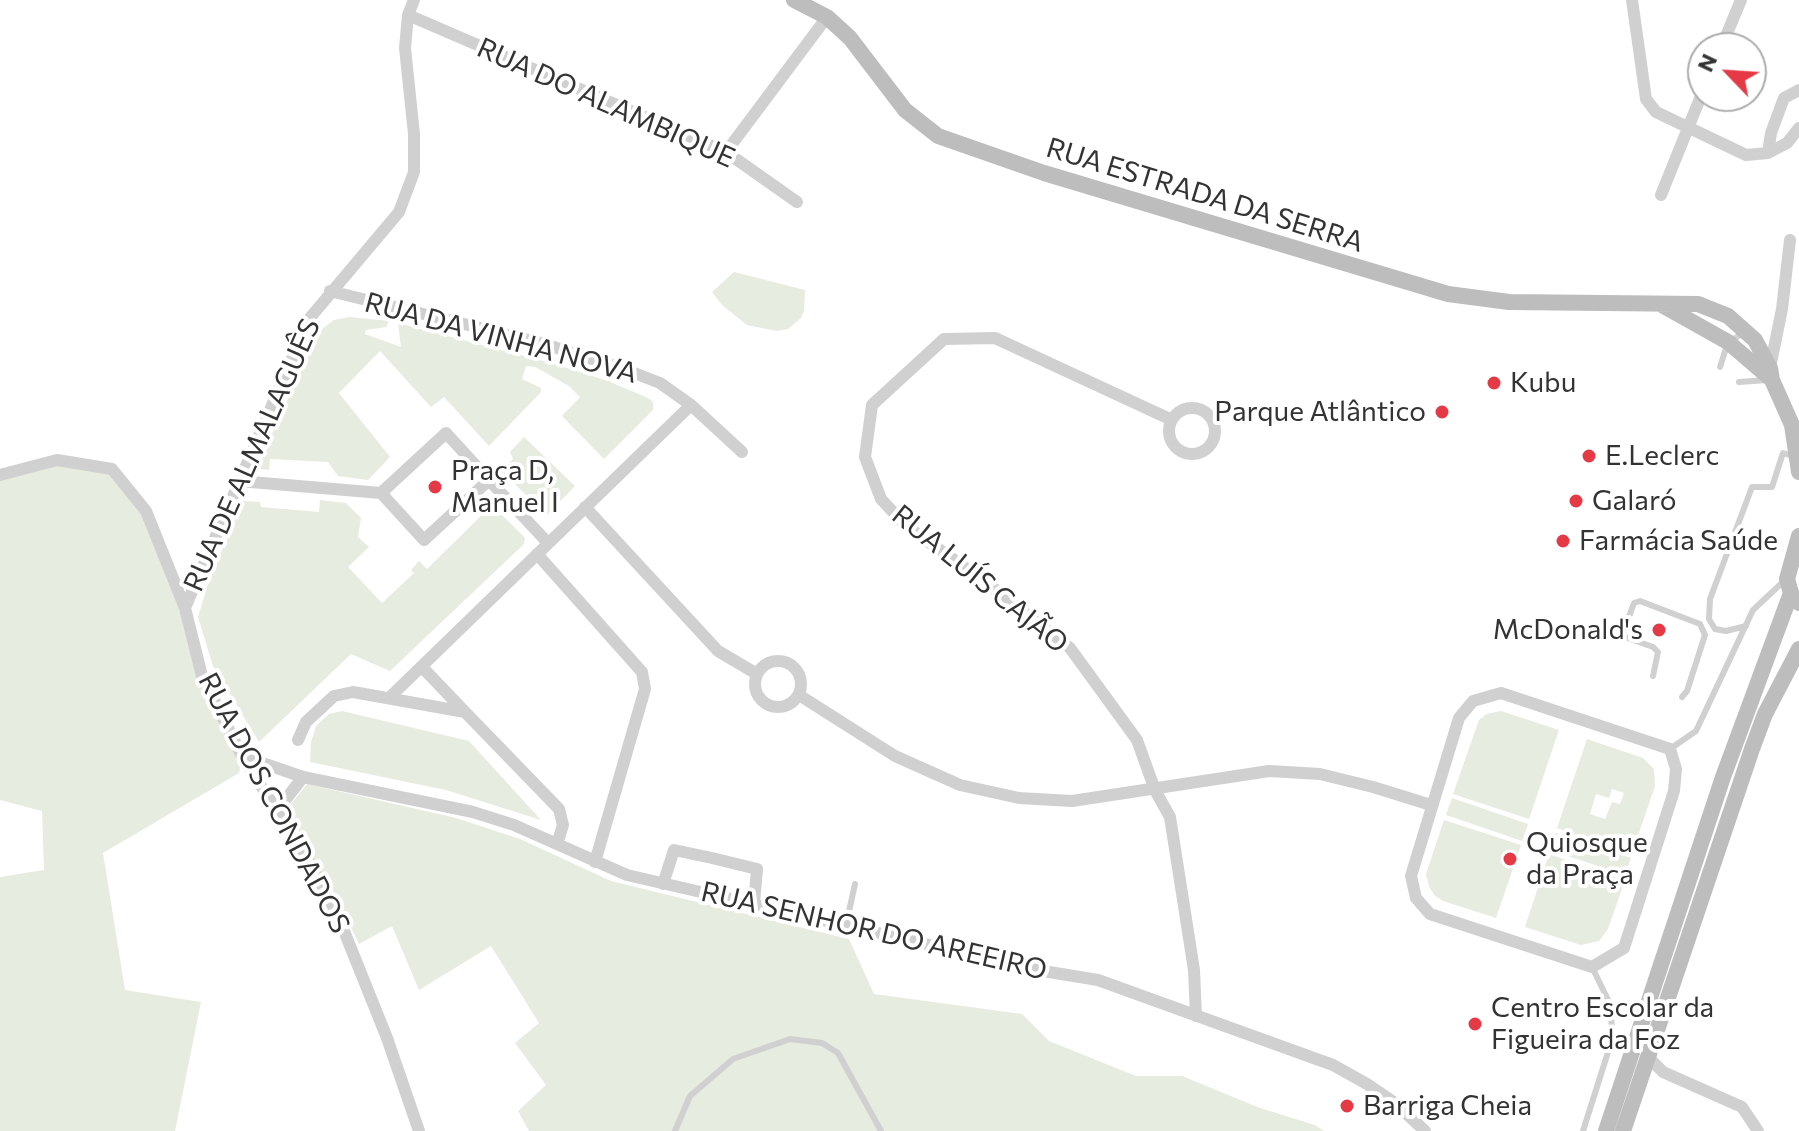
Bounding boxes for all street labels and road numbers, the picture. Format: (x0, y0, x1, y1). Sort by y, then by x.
street label: RUA DO ALAMBIQUE (472, 31, 740, 175)
street label: RUA ESTRADA DA SERRA (1042, 131, 1368, 259)
street label: RUA DA VINHA NOVA (361, 285, 641, 391)
street label: RUA DE ALMALAGUÊS (177, 313, 327, 597)
street label: RUA LUÍS CAJÃO (885, 498, 1075, 660)
street label: RUA DOS CONDADOS (191, 667, 357, 939)
street label: RUA SENHOR DO AREEIRO (698, 875, 1050, 987)

